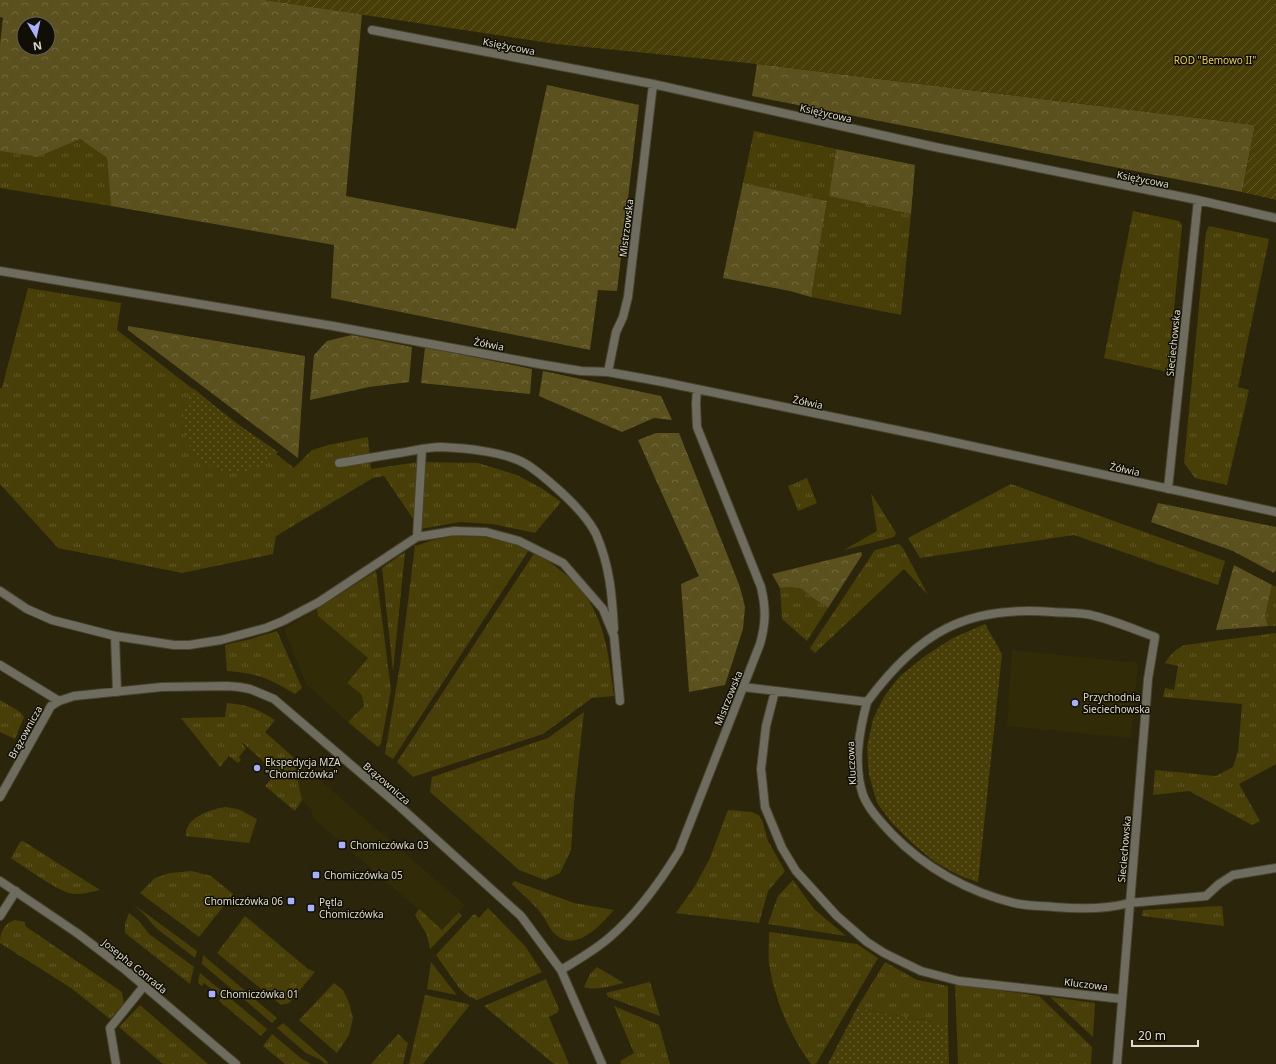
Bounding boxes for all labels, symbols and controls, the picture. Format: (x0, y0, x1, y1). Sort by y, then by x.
north arrow (16, 16, 56, 56)
street label: Księżycowa (482, 34, 536, 58)
text: N (32, 38, 43, 54)
park label: ROD "Bemowo II" (1174, 53, 1256, 67)
street label: Księżycowa (799, 100, 853, 126)
street label: Księżycowa (1116, 167, 1170, 191)
street label: Mistrzowska (615, 198, 637, 258)
street label: Sieciechowska (1163, 309, 1183, 377)
street label: Żółwia (473, 334, 505, 354)
street label: Żółwia (792, 392, 824, 412)
street label: Żółwia (1109, 459, 1141, 479)
street label: Mistrzowska (711, 668, 745, 728)
place label: Przychodnia Sieciechowska (1083, 690, 1150, 716)
marker: Przychodnia Sieciechowska (1070, 698, 1080, 708)
street label: Brązownicza (5, 703, 45, 761)
street label: Kluczowa (843, 741, 859, 785)
place label: Ekspedycja MZA "Chomiczówka" (265, 755, 341, 781)
street label: Brązownicza (360, 759, 414, 807)
marker: Ekspedycja MZA "Chomiczówka" (252, 763, 262, 773)
street label: Sieciechowska (1114, 815, 1134, 883)
place label: Chomiczówka 03 (350, 838, 429, 852)
marker: Chomiczówka 03 (337, 840, 347, 850)
place label: Chomiczówka 05 (324, 868, 403, 882)
marker: Chomiczówka 05 (311, 870, 321, 880)
place label: Chomiczówka 06 (204, 894, 283, 908)
place label: Pętla Chomiczówka (319, 895, 384, 921)
marker: Chomiczówka 06 (286, 896, 296, 906)
marker: Pętla Chomiczówka (306, 903, 316, 913)
street label: Josepha Conrada (99, 935, 170, 996)
street label: Kluczowa (1063, 974, 1109, 994)
place label: Chomiczówka 01 (220, 987, 299, 1001)
marker: Chomiczówka 01 (207, 989, 217, 999)
scale bar (1132, 1022, 1198, 1048)
text: 20 m (1138, 1027, 1166, 1044)

